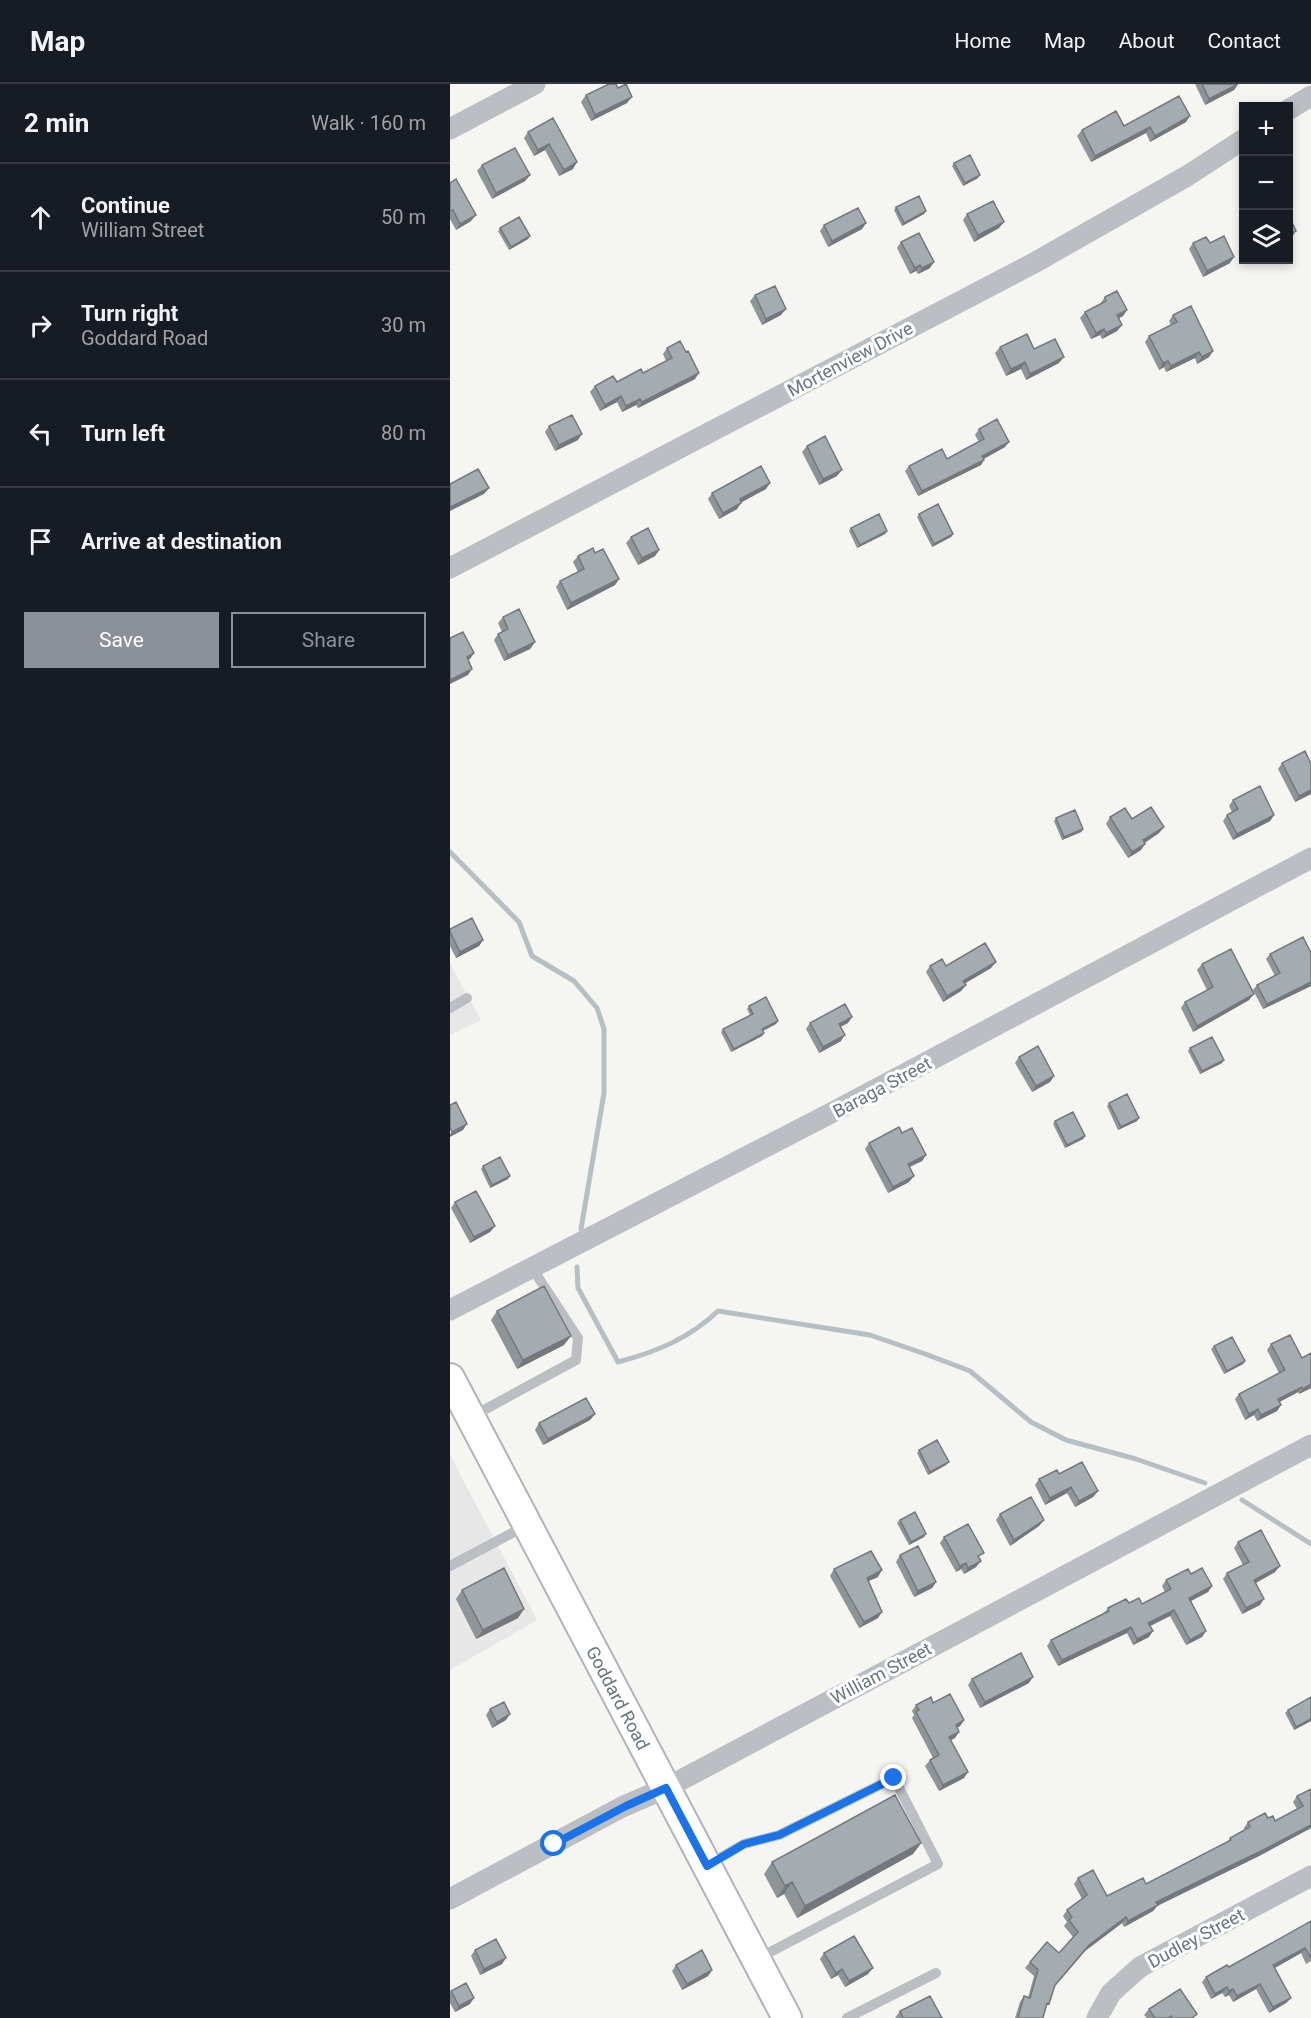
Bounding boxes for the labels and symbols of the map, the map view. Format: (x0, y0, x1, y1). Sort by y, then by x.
street label: Mortenview Drive (784, 317, 916, 401)
street label: Baraga Street (829, 1052, 935, 1122)
street label: William Street (827, 1638, 935, 1708)
street label: Goddard Road (582, 1643, 654, 1753)
route end (880, 1764, 906, 1790)
route start (540, 1830, 566, 1856)
street label: Dudley Street (1144, 1904, 1248, 1972)

